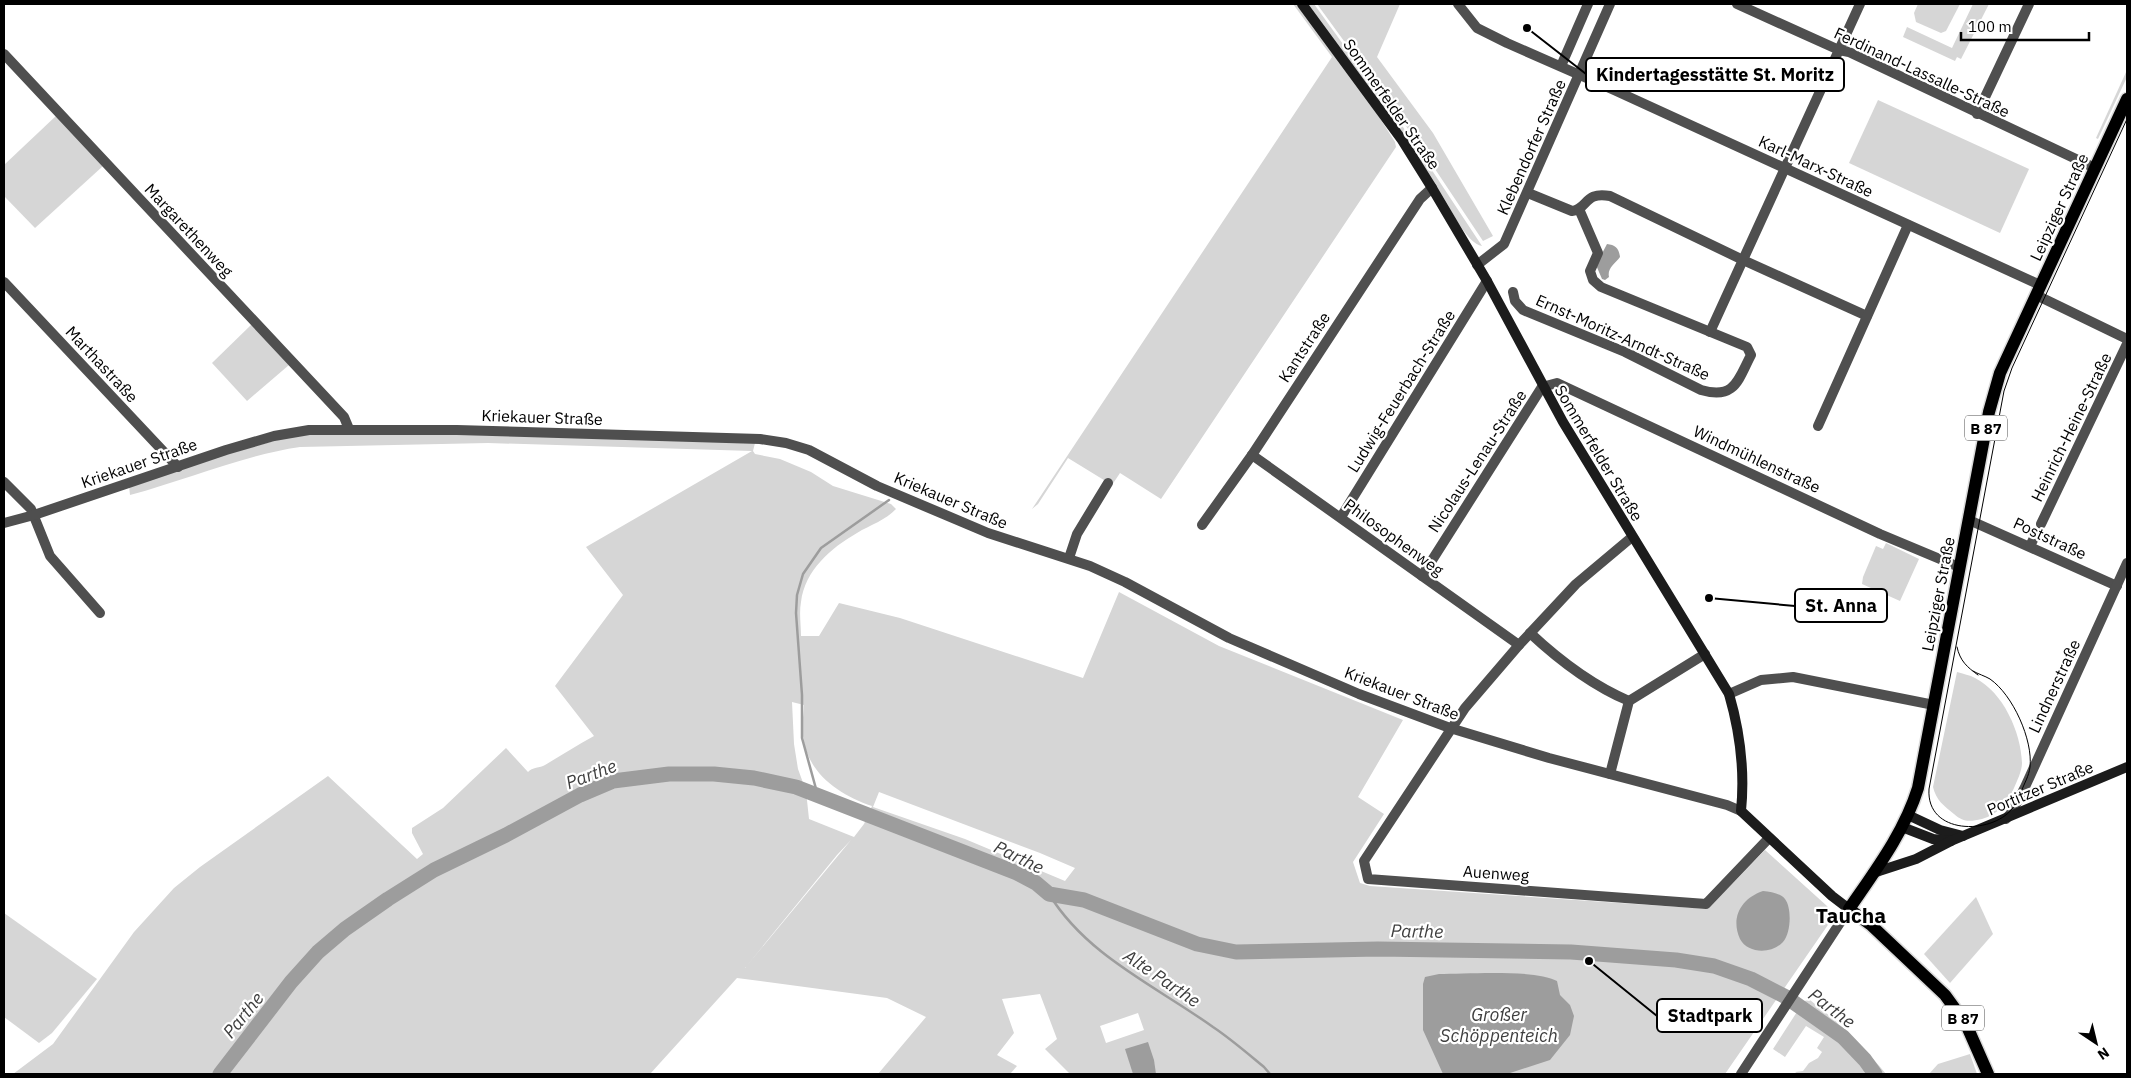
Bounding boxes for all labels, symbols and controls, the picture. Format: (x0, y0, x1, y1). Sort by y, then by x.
scale bar (1961, 10, 2088, 42)
text: 100 m (1968, 17, 2012, 36)
street label: Ferdinand-Lassalle-Straße (1831, 23, 2013, 122)
street label: Sommerfelder Straße (1339, 35, 1445, 173)
callout: Kindertagesstätte St. Moritz (1586, 58, 1844, 91)
text: Kindertagesstätte St. Moritz (1596, 63, 1834, 86)
street label: Klebendorfer Straße (1492, 76, 1570, 218)
street label: Karl-Marx-Straße (1755, 131, 1877, 201)
street label: Leipziger Straße (2025, 150, 2093, 264)
street label: Margarethenweg (141, 179, 238, 281)
street label: Ernst-Moritz-Arndt-Straße (1533, 290, 1713, 385)
street label: Ludwig-Feuerbach-Straße (1343, 306, 1459, 476)
street label: Kantstraße (1274, 308, 1334, 386)
street label: Marthastraße (61, 322, 143, 407)
street label: Heinrich-Heine-Straße (2026, 349, 2116, 505)
street label: Sommerfelder Straße (1550, 381, 1648, 525)
street label: Nicolaus-Lenau-Straße (1423, 386, 1531, 536)
street label: Kriekauer Straße (481, 405, 603, 429)
road number: B 87 (1965, 416, 2007, 440)
street label: Windmühlenstraße (1690, 421, 1824, 497)
street label: Kriekauer Straße (78, 434, 200, 492)
street label: Kriekauer Straße (891, 467, 1011, 533)
street label: Philosophenweg (1340, 494, 1448, 580)
street label: Poststraße (2010, 512, 2090, 564)
street label: Leipziger Straße (1917, 535, 1959, 653)
callout: St. Anna (1795, 589, 1887, 622)
text: St. Anna (1805, 594, 1877, 617)
street label: Lindnerstraße (2024, 636, 2084, 736)
street label: Kriekauer Straße (1342, 662, 1462, 724)
water label: Parthe (562, 754, 620, 794)
street label: Portitzer Straße (1984, 757, 2096, 819)
water label: Parthe (990, 835, 1048, 879)
street label: Auenweg (1462, 861, 1530, 885)
district label: Taucha (1816, 901, 1886, 929)
water label: Parthe (1391, 919, 1443, 943)
water label: Alte Parthe (1118, 943, 1205, 1012)
water label: Parthe (1804, 983, 1860, 1033)
water label: Parthe (218, 987, 268, 1043)
callout: Stadtpark (1657, 999, 1762, 1032)
water label: Großer Schöppenteich (1440, 1003, 1558, 1047)
text: Stadtpark (1668, 1004, 1753, 1027)
road number: B 87 (1942, 1006, 1984, 1030)
north arrow (2071, 1018, 2121, 1068)
text: N (2094, 1043, 2113, 1064)

